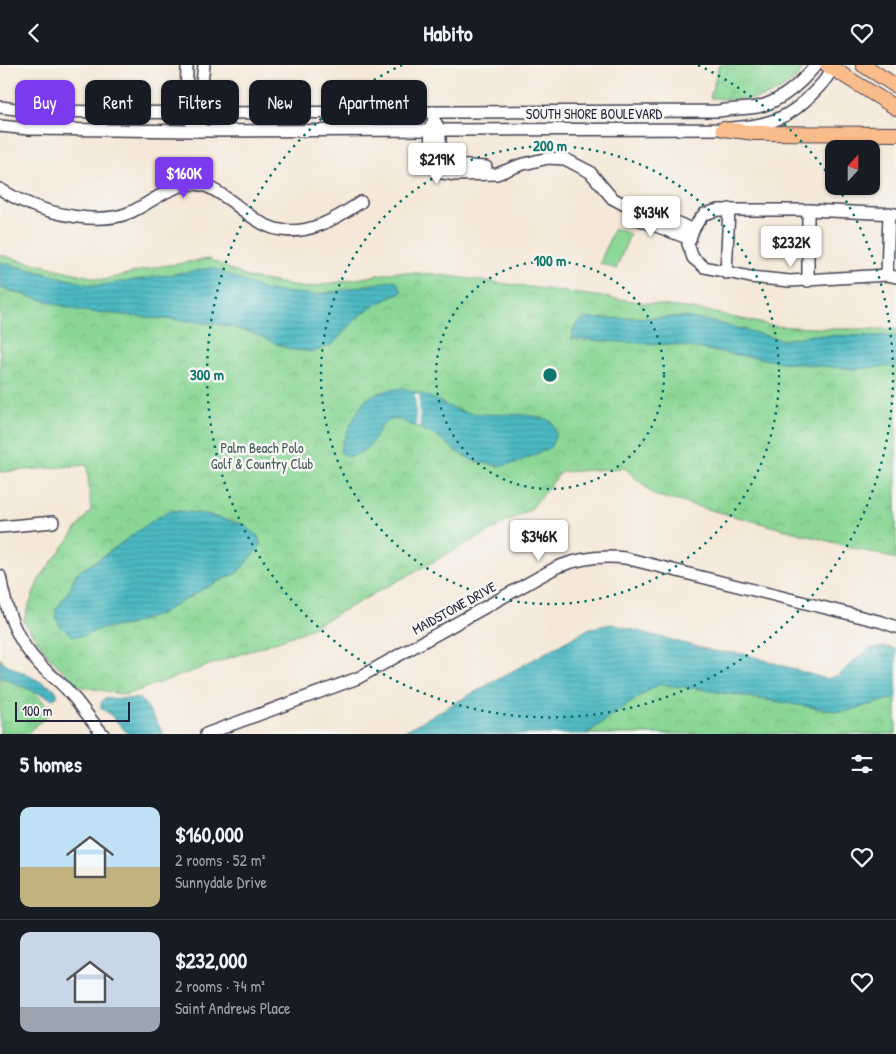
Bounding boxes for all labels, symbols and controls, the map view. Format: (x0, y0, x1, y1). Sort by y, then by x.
text: Habito (423, 18, 473, 48)
icon: back (20, 19, 48, 47)
icon: heart (848, 19, 876, 47)
chip: Buy (15, 80, 75, 125)
chip: Rent (85, 80, 151, 125)
chip: Filters (161, 80, 239, 125)
chip: New (249, 80, 311, 125)
chip: Apartment (321, 80, 427, 125)
street label: SOUTH SHORE BOULEVARD (526, 104, 663, 123)
text: 200 m (533, 135, 567, 156)
north arrow (825, 140, 880, 195)
map controls (825, 140, 880, 195)
pin: $219K (402, 143, 472, 185)
text: $219K (419, 148, 455, 170)
pin: $160K (149, 157, 219, 199)
text: $160K (166, 162, 202, 184)
pin: $434K (616, 195, 686, 238)
text: $434K (633, 201, 669, 223)
pin: $232K (756, 225, 826, 268)
text: $232K (772, 231, 810, 253)
text: 100 m (534, 250, 566, 271)
text: 300 m (190, 364, 224, 385)
centre of rings (541, 366, 559, 384)
park label: Palm Beach Polo Golf & Country Club (211, 438, 313, 474)
pin: $346K (504, 519, 574, 562)
text: $346K (521, 525, 557, 547)
street label: MAIDSTONE DRIVE (408, 577, 499, 638)
scale bar (15, 699, 130, 722)
text: 100 m (22, 701, 52, 720)
text: 5 homes (20, 750, 82, 779)
icon: filters (848, 750, 876, 778)
text: $160,000 (175, 820, 244, 849)
icon: home (60, 827, 120, 887)
icon: heart (848, 843, 876, 871)
text: 2 rooms · 52 m² (175, 849, 265, 871)
text: Sunnydale Drive (175, 871, 267, 893)
text: $232,000 (175, 946, 247, 975)
icon: home (60, 952, 120, 1012)
icon: heart (848, 968, 876, 996)
text: 2 rooms · 74 m² (175, 975, 265, 997)
text: Saint Andrews Place (175, 997, 290, 1019)

